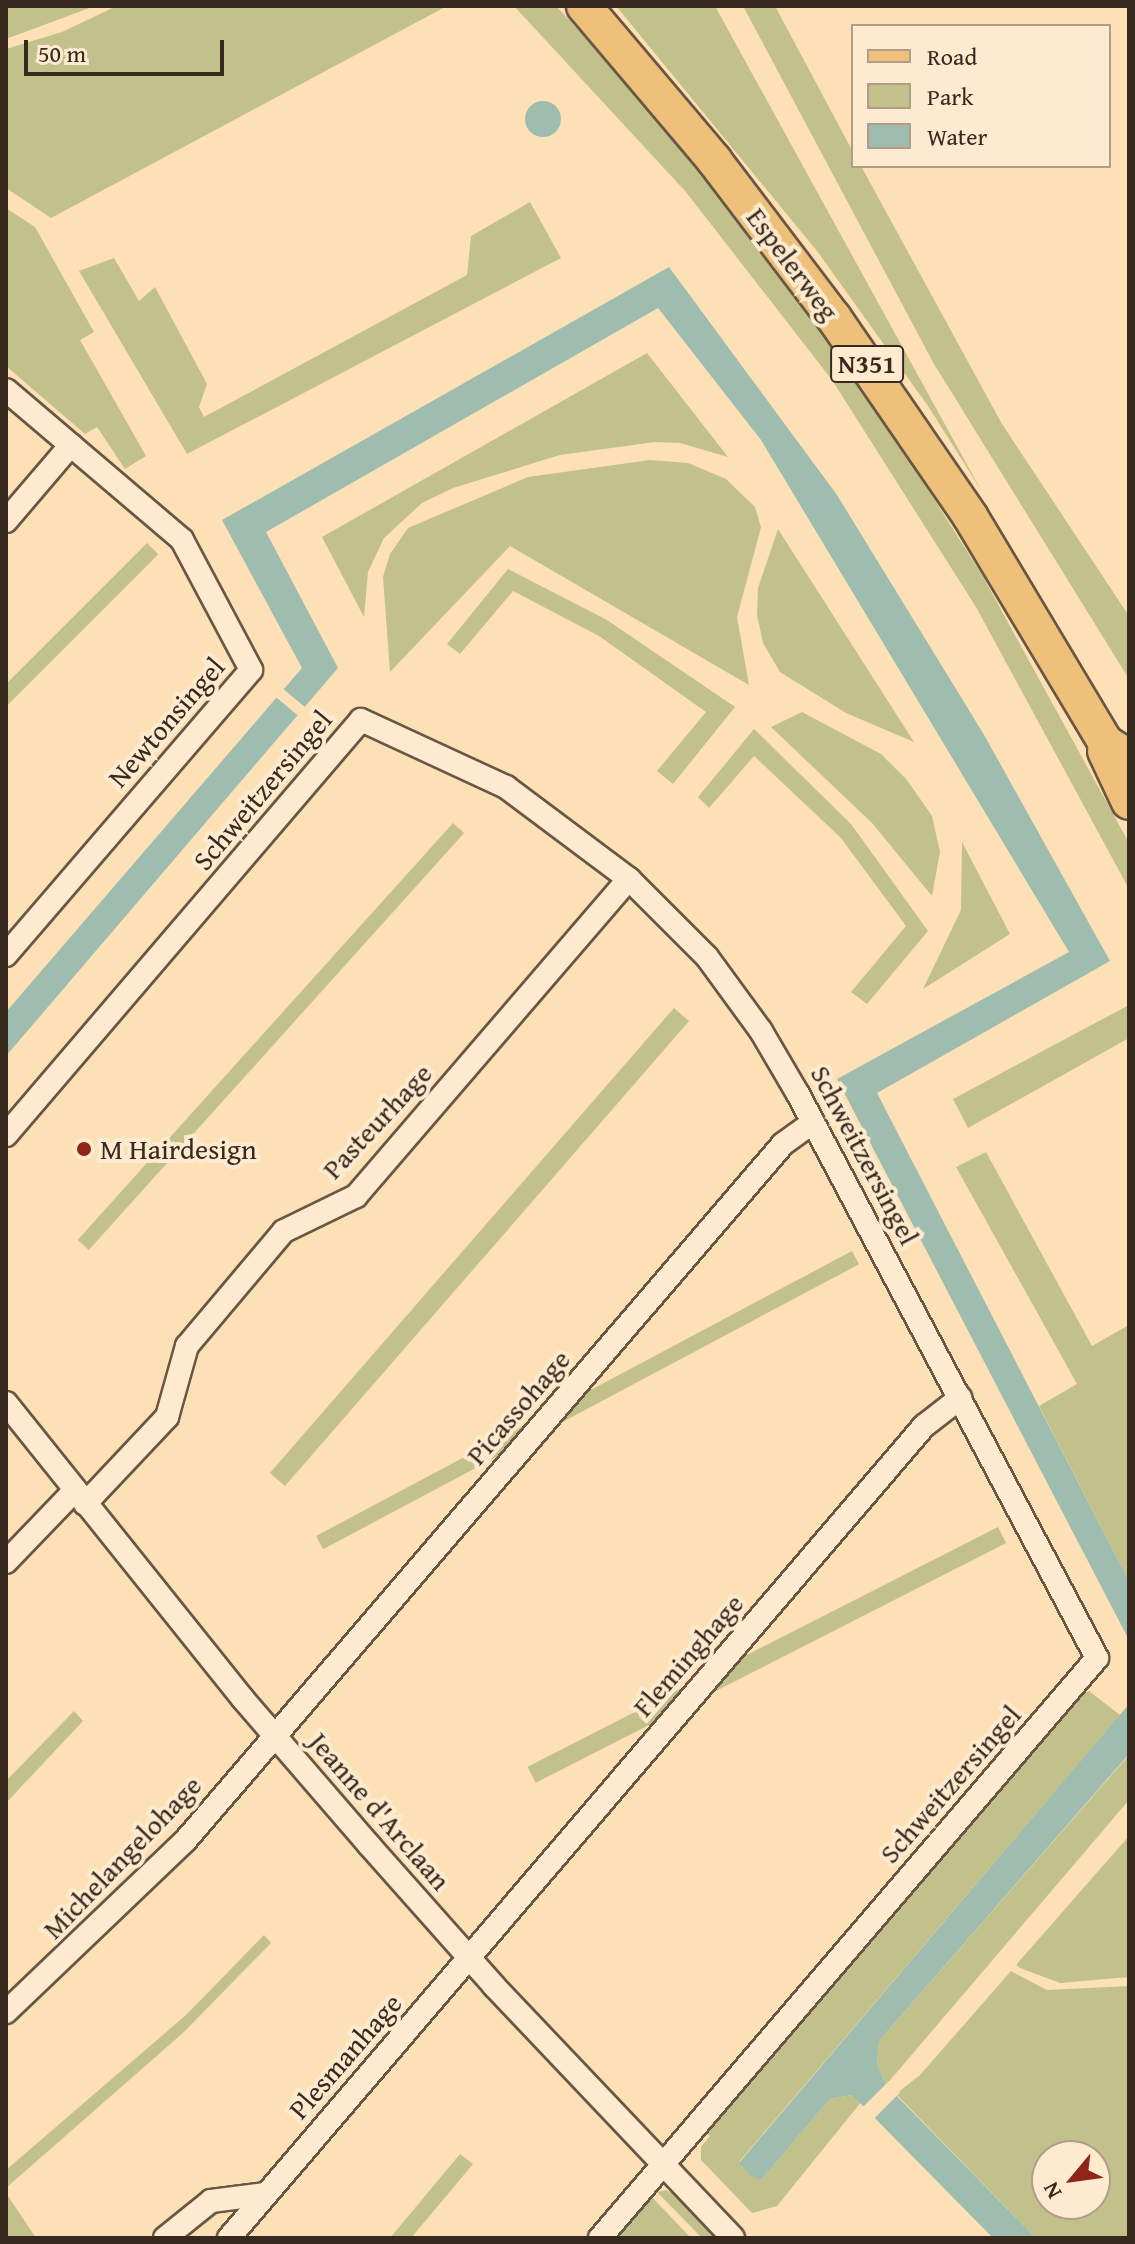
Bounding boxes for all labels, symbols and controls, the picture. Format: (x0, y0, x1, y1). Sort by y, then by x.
scale bar (28, 24, 228, 74)
legend (851, 24, 1111, 168)
text: 50 m (38, 36, 86, 71)
text: Road (927, 39, 977, 74)
text: Park (927, 79, 973, 114)
text: Water (927, 119, 987, 154)
street label: Espelerweg (740, 201, 846, 327)
road number: N351 (829, 342, 905, 386)
street label: Newtonsingel (101, 650, 231, 794)
street label: Schweitzersingel (185, 703, 339, 877)
street label: Pasteurhage (315, 1056, 439, 1186)
street label: Schweitzersingel (804, 1060, 926, 1250)
place label: M Hairdesign (100, 1132, 257, 1166)
marker: M Hairdesign (75, 1140, 93, 1158)
street label: Picassohage (459, 1343, 577, 1471)
street label: Fleminghage (626, 1587, 750, 1723)
street label: Schweitzersingel (872, 1698, 1028, 1870)
street label: Jeanne d'Arclaan (302, 1725, 458, 1897)
street label: Michelangelohage (36, 1768, 208, 1946)
street label: Plesmanhage (281, 1986, 409, 2126)
north arrow (1031, 2140, 1111, 2220)
text: N (1034, 2176, 1069, 2205)

